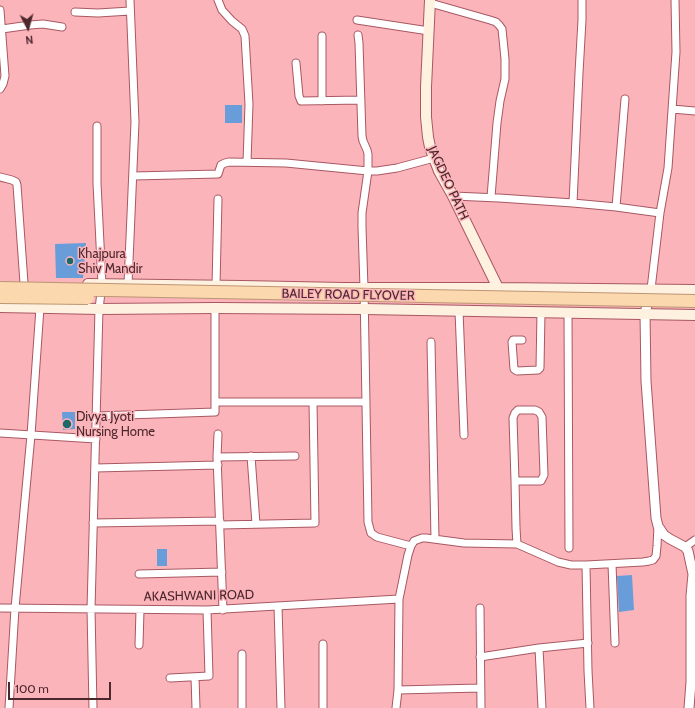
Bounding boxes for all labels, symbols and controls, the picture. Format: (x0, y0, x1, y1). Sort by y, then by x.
north arrow (8, 8, 48, 48)
text: N (25, 33, 34, 47)
street label: JAGDEO PATH (424, 144, 472, 222)
place label: Khajpura Shiv Mandir (78, 246, 143, 277)
marker: Khajpura Shiv Mandir (65, 256, 75, 266)
street label: BAILEY ROAD FLYOVER (281, 286, 415, 304)
place label: Divya Jyoti Nursing Home (76, 409, 155, 440)
marker: Divya Jyoti Nursing Home (61, 418, 73, 430)
street label: AKASHWANI ROAD (144, 587, 254, 605)
scale bar (10, 674, 113, 700)
text: 100 m (15, 681, 49, 696)

